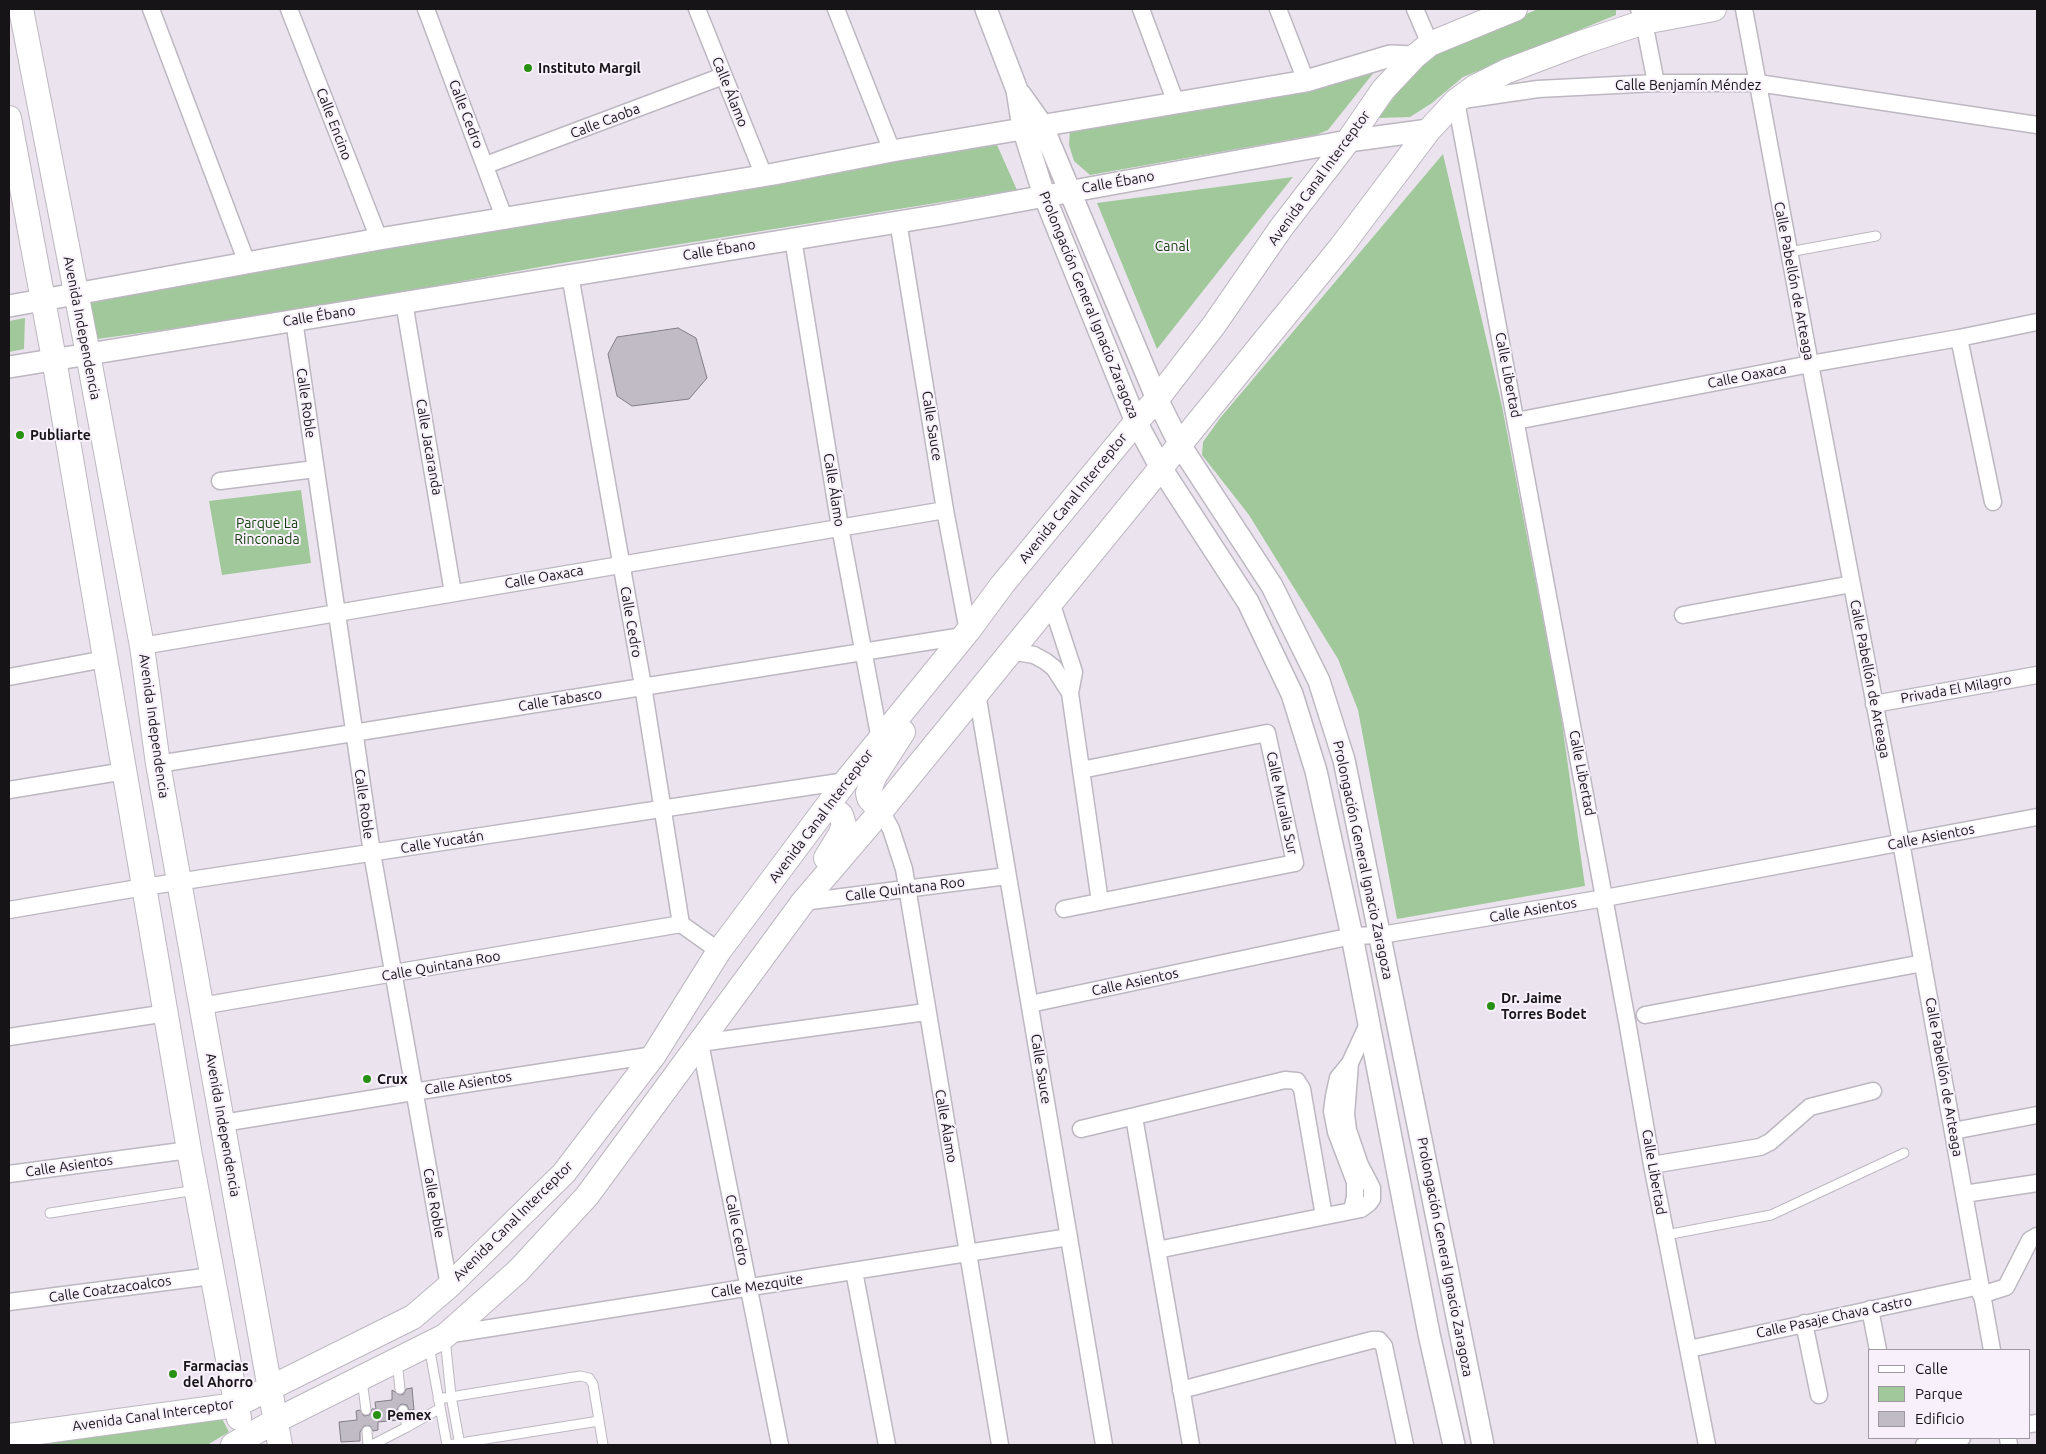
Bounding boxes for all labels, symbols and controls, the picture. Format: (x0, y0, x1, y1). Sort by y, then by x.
street label: Calle Álamo (708, 54, 752, 130)
place label: Instituto Margil (538, 60, 641, 76)
marker: Instituto Margil (522, 62, 534, 74)
street label: Calle Cedro (445, 77, 487, 151)
street label: Calle Benjamín Méndez (1615, 77, 1761, 93)
street label: Calle Encino (313, 86, 355, 162)
street label: Calle Caoba (568, 100, 642, 142)
street label: Avenida Canal Interceptor (1264, 107, 1374, 249)
street label: Calle Ébano (1080, 167, 1156, 197)
street label: Prolongación General Ignacio Zaragoza (1036, 189, 1142, 421)
street label: Calle Pabellón de Arteaga (1770, 200, 1818, 362)
street label: Calle Ébano (681, 236, 757, 264)
park label: Canal (1155, 238, 1189, 254)
street label: Avenida Independencia (60, 255, 104, 401)
street label: Calle Ébano (281, 302, 357, 330)
street label: Calle Libertad (1491, 331, 1525, 419)
street label: Calle Oaxaca (1706, 360, 1788, 392)
street label: Calle Roble (293, 367, 319, 439)
street label: Calle Sauce (918, 390, 946, 462)
street label: Calle Jacaranda (412, 397, 446, 497)
place label: Publiarte (30, 427, 91, 443)
marker: Publiarte (14, 429, 26, 441)
street label: Avenida Canal Interceptor (1015, 429, 1131, 567)
street label: Calle Álamo (820, 452, 848, 528)
park label: Parque La Rinconada (234, 515, 300, 548)
street label: Calle Oaxaca (503, 562, 585, 592)
street label: Calle Cedro (616, 585, 646, 659)
street label: Calle Pabellón de Arteaga (1846, 598, 1894, 760)
street label: Avenida Independencia (136, 653, 172, 799)
street label: Privada El Milagro (1899, 671, 2013, 707)
street label: Calle Tabasco (517, 685, 603, 715)
street label: Calle Libertad (1565, 729, 1599, 817)
street label: Prolongación General Ignacio Zaragoza (1329, 739, 1397, 981)
street label: Avenida Canal Interceptor (765, 746, 877, 886)
street label: Calle Muralia Sur (1263, 750, 1301, 856)
street label: Calle Roble (351, 768, 377, 840)
street label: Calle Asientos (1886, 820, 1976, 854)
street label: Calle Yucatán (399, 827, 485, 857)
street label: Calle Quintana Roo (844, 873, 966, 905)
street label: Calle Asientos (1488, 894, 1578, 926)
street label: Calle Quintana Roo (380, 947, 502, 985)
street label: Calle Asientos (1090, 965, 1180, 999)
place label: Dr. Jaime Torres Bodet (1501, 990, 1586, 1022)
street label: Calle Pabellón de Arteaga (1922, 996, 1966, 1158)
marker: Dr. Jaime Torres Bodet (1485, 1000, 1497, 1012)
street label: Calle Sauce (1027, 1033, 1055, 1105)
street label: Avenida Independencia (202, 1052, 244, 1198)
street label: Calle Asientos (423, 1068, 513, 1098)
place label: Crux (377, 1071, 407, 1087)
marker: Crux (361, 1073, 373, 1085)
street label: Calle Álamo (931, 1088, 961, 1164)
street label: Calle Libertad (1638, 1128, 1670, 1216)
street label: Prolongación General Ignacio Zaragoza (1413, 1136, 1477, 1378)
street label: Calle Asientos (24, 1152, 114, 1180)
street label: Avenida Canal Interceptor (450, 1158, 576, 1284)
street label: Calle Roble (420, 1167, 448, 1239)
street label: Calle Cedro (722, 1193, 752, 1267)
street label: Calle Mezquite (710, 1270, 804, 1302)
street label: Calle Coatzacoalcos (48, 1272, 172, 1306)
street label: Calle Pasaje Chava Castro (1755, 1292, 1913, 1342)
legend (1868, 1349, 2031, 1439)
place label: Farmacias del Ahorro (183, 1358, 253, 1390)
text: Calle (1915, 1360, 1948, 1377)
marker: Farmacias del Ahorro (167, 1368, 179, 1380)
text: Parque (1915, 1385, 1963, 1402)
street label: Avenida Canal Interceptor (71, 1395, 235, 1435)
place label: Pemex (387, 1407, 431, 1423)
marker: Pemex (371, 1409, 383, 1421)
text: Edificio (1915, 1410, 1964, 1427)

